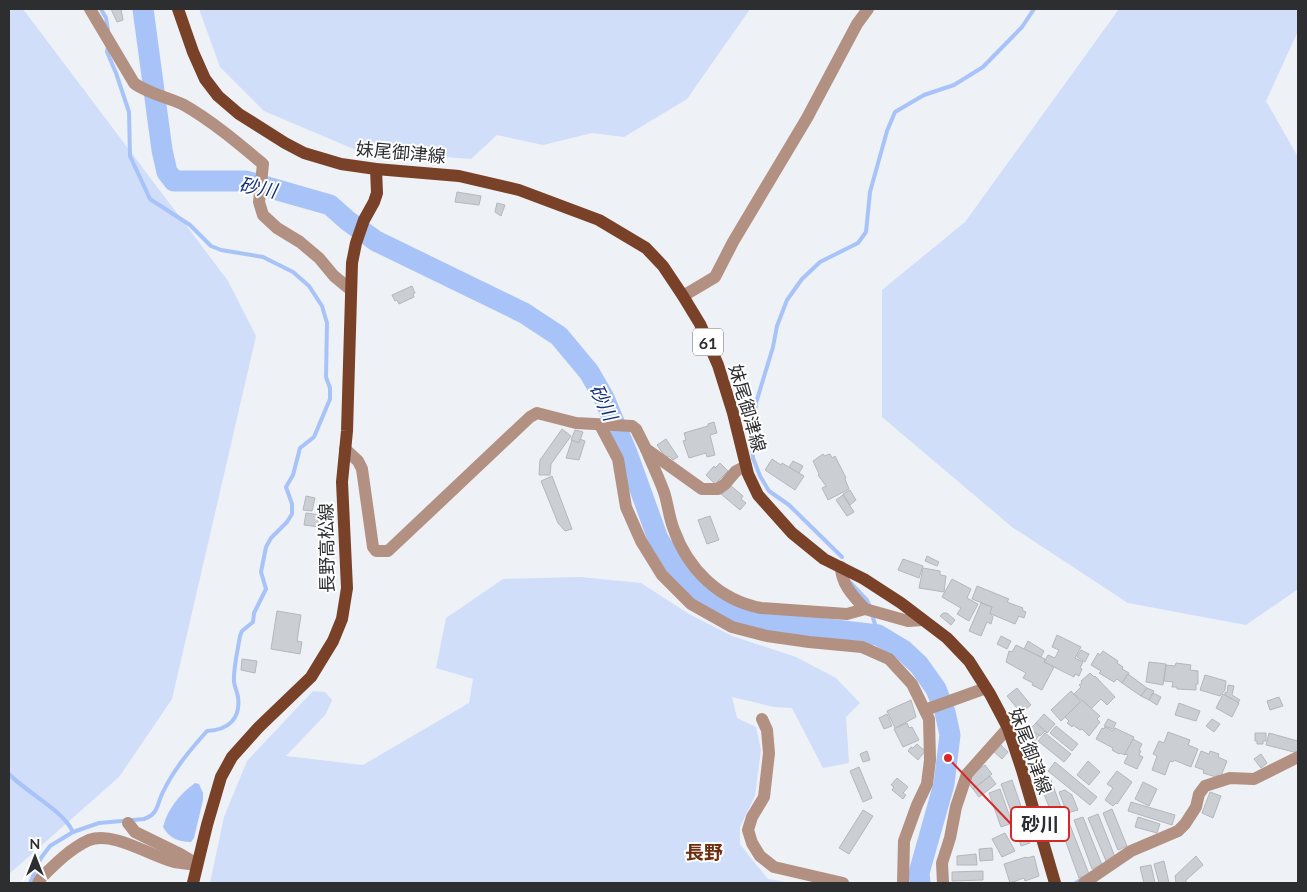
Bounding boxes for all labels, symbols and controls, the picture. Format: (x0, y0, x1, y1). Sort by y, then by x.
street label: 妹尾御津線 (355, 137, 447, 167)
water label: 砂川 (237, 172, 281, 202)
road number: 61 (693, 328, 723, 356)
street label: 妹尾御津線 (725, 362, 771, 454)
water label: 砂川 (585, 380, 624, 426)
street label: 長野高松線 (314, 503, 338, 593)
street label: 妹尾御津線 (1005, 705, 1057, 797)
callout: 砂川 (1011, 807, 1069, 841)
text: 砂川 (1021, 812, 1059, 835)
north arrow (10, 832, 60, 882)
text: N (30, 835, 40, 852)
district label: 長野 (685, 840, 723, 863)

